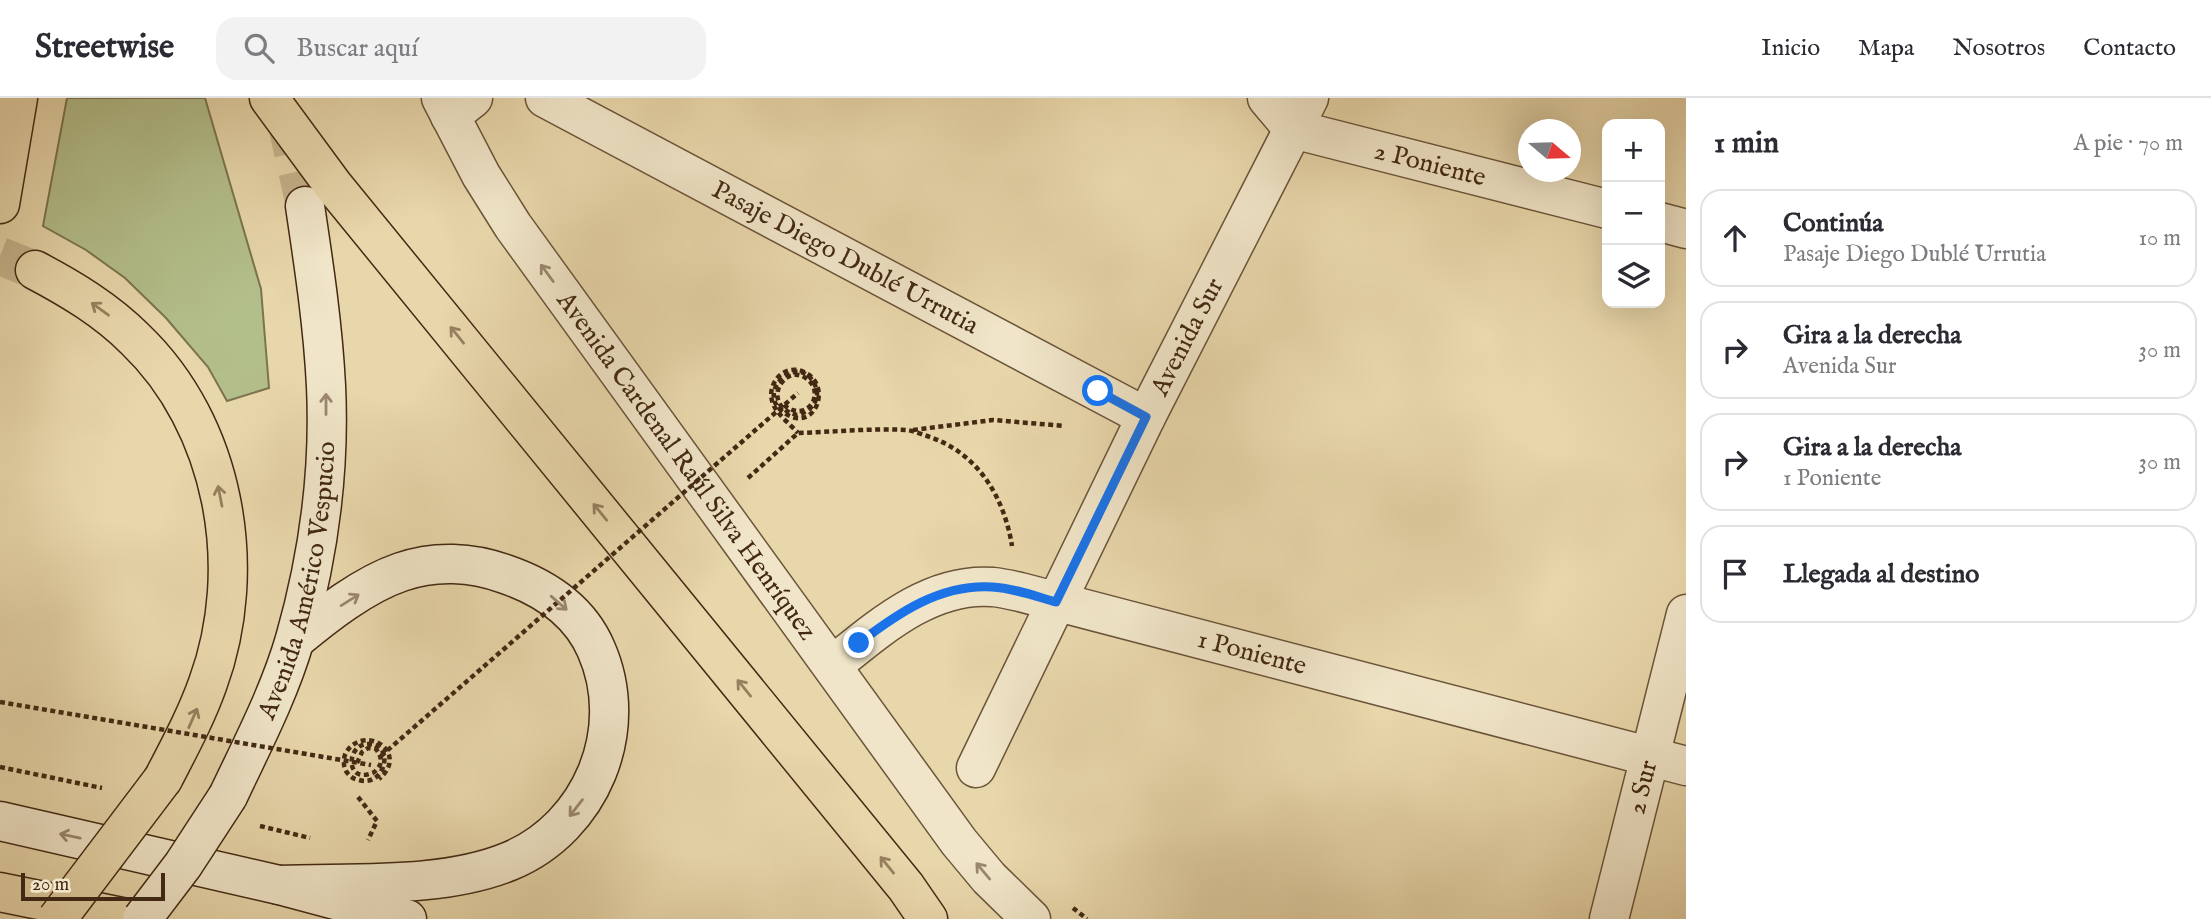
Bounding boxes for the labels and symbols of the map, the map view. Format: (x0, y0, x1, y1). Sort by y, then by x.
north arrow (1518, 119, 1581, 182)
street label: 2 Poniente (1371, 134, 1489, 194)
street label: Pasaje Diego Dublé Urrutia (706, 173, 985, 342)
one-way arrow (540, 264, 554, 283)
street label: Avenida Sur (1143, 272, 1231, 402)
street label: Avenida Cardenal Raúl Silva Henríquez (549, 284, 824, 646)
one-way arrow (91, 302, 110, 317)
one-way arrow (449, 327, 464, 345)
route start (1082, 375, 1113, 406)
one-way arrow (319, 392, 333, 415)
street label: Avenida Américo Vespucio (250, 441, 343, 725)
one-way arrow (213, 485, 226, 508)
one-way arrow (593, 503, 608, 521)
one-way arrow (339, 593, 359, 607)
one-way arrow (550, 595, 568, 611)
street label: 1 Poniente (1194, 623, 1310, 683)
route end (843, 627, 874, 658)
one-way arrow (736, 680, 752, 698)
one-way arrow (187, 708, 200, 729)
street label: 2 Sur (1620, 756, 1665, 817)
one-way arrow (569, 798, 584, 817)
one-way arrow (59, 828, 82, 842)
one-way arrow (880, 856, 895, 874)
one-way arrow (975, 862, 991, 880)
scale bar (21, 870, 164, 902)

